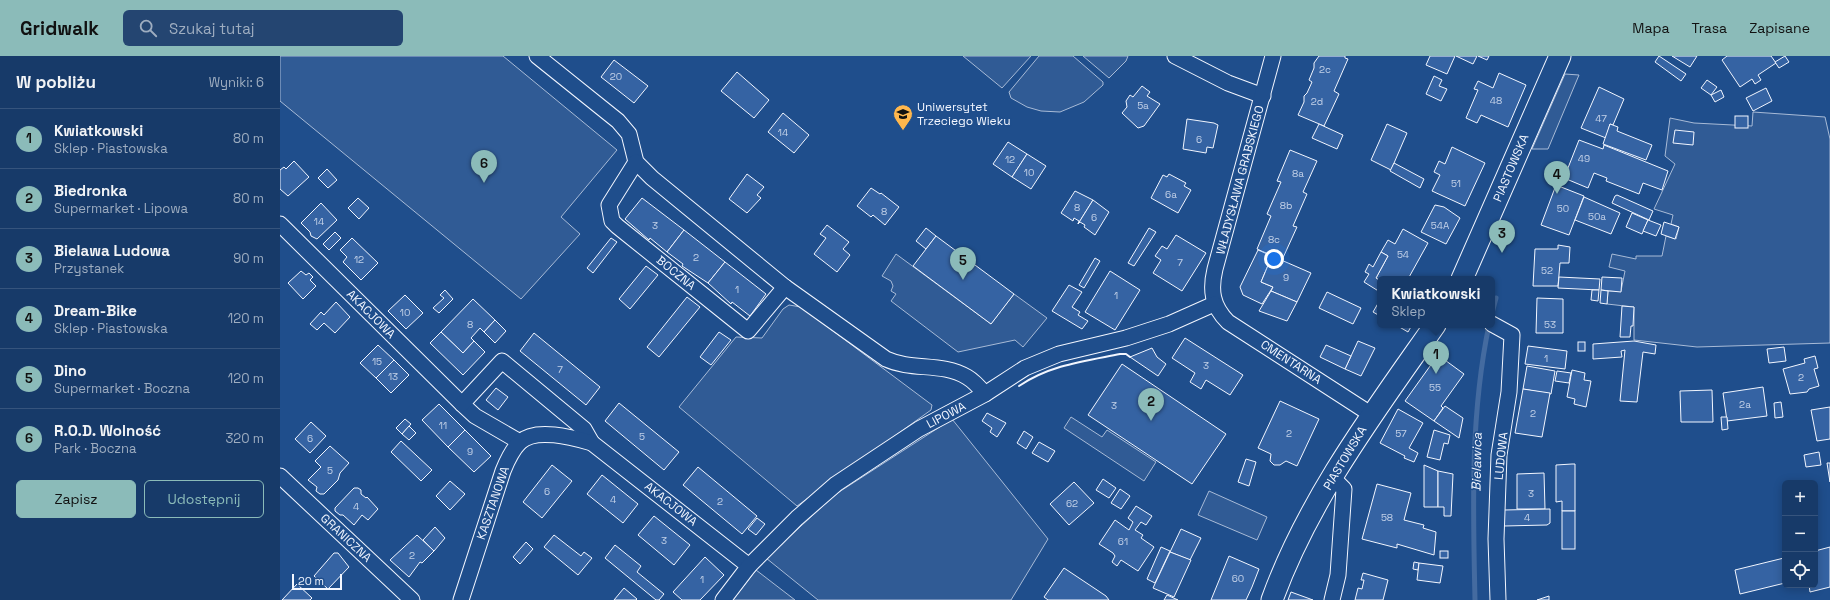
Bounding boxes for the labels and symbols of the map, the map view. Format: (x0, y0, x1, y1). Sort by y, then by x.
house number: 2c (1319, 63, 1331, 76)
house number: 20 (610, 70, 622, 83)
house number: 48 (1490, 94, 1502, 107)
house number: 2d (1311, 95, 1323, 108)
place label: Uniwersytet Trzeciego Wieku (917, 99, 1010, 129)
house number: 5a (1137, 99, 1149, 112)
school or university icon: Uniwersytet Trzeciego Wieku (892, 103, 914, 131)
street label: WŁADYSŁAWA GRABSKIEGO (1212, 104, 1268, 256)
house number: 47 (1595, 112, 1607, 125)
house number: 14 (778, 126, 788, 139)
street label: PIASTOWSKA (1490, 131, 1533, 204)
house number: 6 (1196, 133, 1202, 146)
pin: 6 (471, 150, 497, 183)
house number: 49 (1578, 152, 1590, 165)
house number: 12 (1005, 153, 1015, 166)
pin: 4 (1544, 161, 1570, 194)
house number: 10 (1024, 166, 1034, 179)
house number: 8a (1292, 167, 1304, 180)
house number: 51 (1451, 177, 1461, 190)
house number: 6a (1165, 188, 1177, 201)
house number: 8b (1280, 199, 1292, 212)
house number: 8 (1074, 201, 1080, 214)
house number: 50 (1557, 202, 1569, 215)
house number: 8 (881, 205, 887, 218)
house number: 50a (1588, 210, 1606, 223)
house number: 6 (1091, 211, 1097, 224)
house number: 14 (314, 215, 324, 228)
house number: 3 (652, 219, 658, 232)
house number: 54A (1431, 219, 1450, 232)
pin: 3 (1489, 220, 1515, 253)
house number: 8c (1268, 233, 1280, 246)
pin: 5 (950, 247, 976, 280)
house number: 54 (1397, 248, 1409, 261)
your location (1264, 249, 1284, 269)
house number: 2 (693, 251, 699, 264)
street label: BOCZNA (653, 252, 699, 294)
house number: 12 (354, 253, 364, 266)
house number: 7 (1177, 256, 1183, 269)
house number: 52 (1541, 264, 1553, 277)
house number: 9 (1283, 271, 1289, 284)
house number: 1 (735, 283, 739, 296)
street label: AKACJOWA (343, 286, 399, 342)
house number: 1 (1114, 289, 1118, 302)
house number: 10 (400, 306, 410, 319)
house number: 8 (467, 318, 473, 331)
house number: 53 (1544, 318, 1556, 331)
street label: CMENTARNA (1257, 336, 1325, 388)
pin: 1 (1423, 341, 1449, 374)
house number: 1 (1544, 352, 1548, 365)
house number: 15 (372, 355, 382, 368)
house number: 3 (1203, 359, 1209, 372)
house number: 7 (557, 363, 563, 376)
house number: 13 (388, 370, 398, 383)
house number: 2 (1798, 371, 1804, 384)
house number: 55 (1429, 381, 1441, 394)
pin: 2 (1138, 388, 1164, 421)
street label: LIPOWA (924, 398, 969, 432)
house number: 2a (1739, 398, 1751, 411)
house number: 3 (1111, 399, 1117, 412)
house number: 2 (1530, 407, 1536, 420)
house number: 11 (439, 419, 447, 432)
street label: PIASTOWSKA (1320, 423, 1371, 493)
house number: 2 (1286, 427, 1292, 440)
house number: 57 (1395, 427, 1407, 440)
house number: 5 (639, 430, 645, 443)
street label: LUDOWA (1491, 431, 1512, 481)
house number: 6 (307, 432, 313, 445)
water label: Bielawica (1467, 432, 1486, 492)
house number: 9 (467, 445, 473, 458)
house number: 5 (327, 464, 333, 477)
street label: KASZTANOWA (473, 464, 513, 542)
street label: AKACJOWA (641, 478, 701, 530)
house number: 6 (544, 485, 550, 498)
house number: 3 (1528, 487, 1534, 500)
house number: 4 (610, 493, 616, 506)
house number: 2 (717, 495, 723, 508)
house number: 62 (1066, 497, 1078, 510)
house number: 4 (353, 500, 359, 513)
street label: GRANICZNA (317, 510, 375, 566)
house number: 58 (1381, 511, 1393, 524)
house number: 4 (1524, 511, 1530, 524)
house number: 3 (661, 534, 667, 547)
house number: 61 (1118, 535, 1128, 548)
house number: 2 (409, 549, 415, 562)
scale bar (292, 572, 342, 591)
house number: 60 (1232, 572, 1244, 585)
house number: 1 (700, 573, 704, 586)

